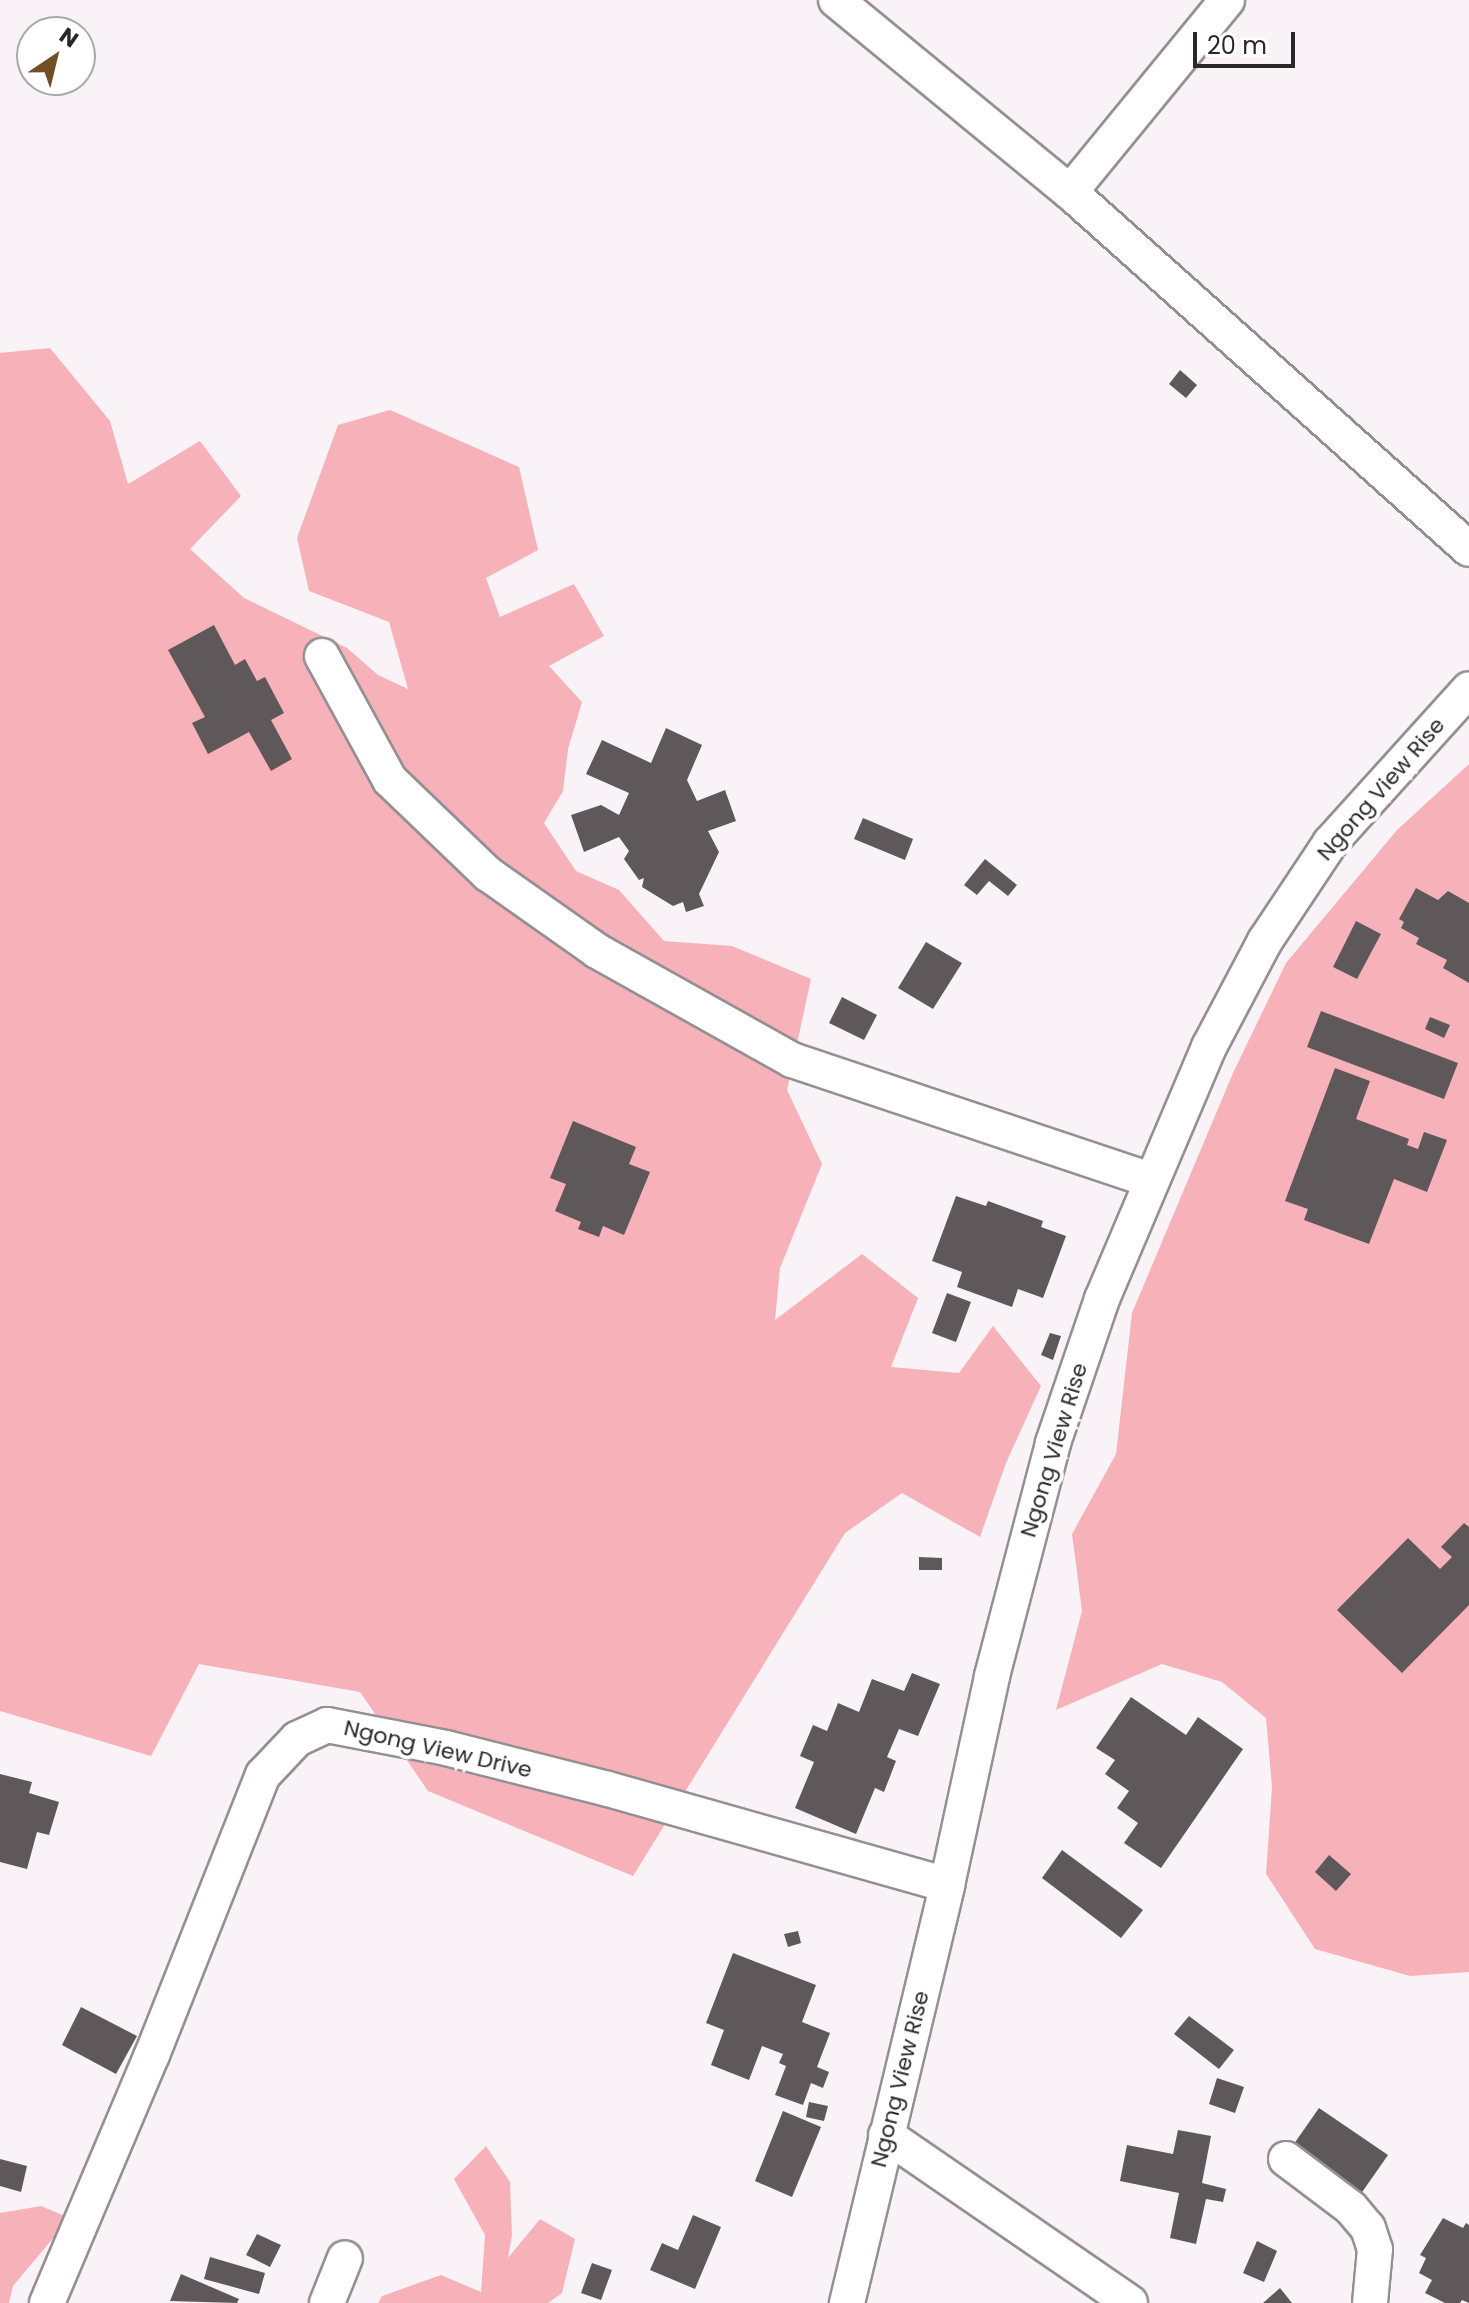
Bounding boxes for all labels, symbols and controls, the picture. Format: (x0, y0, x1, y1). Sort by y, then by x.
north arrow (16, 16, 96, 96)
scale bar (1197, 16, 1299, 66)
text: N (53, 20, 85, 55)
text: 20 m (1207, 29, 1267, 62)
street label: Ngong View Rise (1312, 712, 1450, 866)
street label: Ngong View Rise (1015, 1360, 1093, 1540)
street label: Ngong View Drive (341, 1715, 535, 1783)
street label: Ngong View Rise (865, 1988, 935, 2170)

